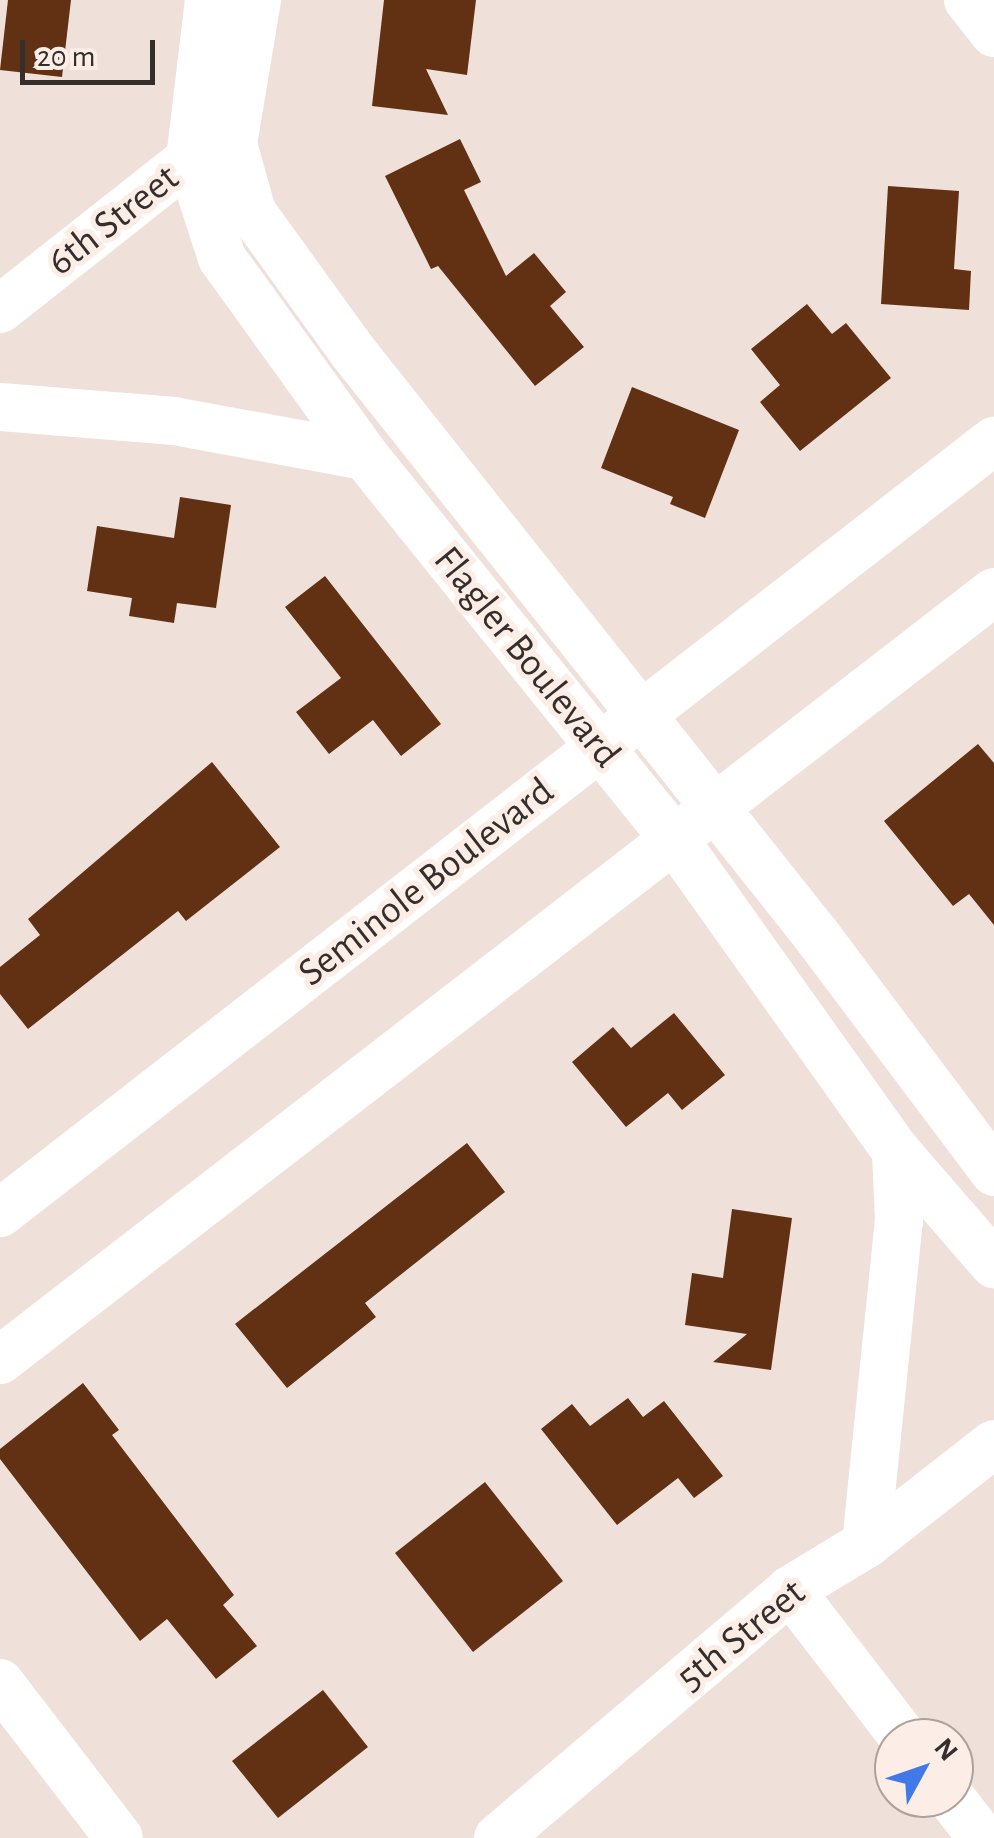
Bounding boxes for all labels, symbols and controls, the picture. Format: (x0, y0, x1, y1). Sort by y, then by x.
scale bar (25, 20, 160, 82)
text: 20 m (37, 42, 95, 72)
street label: 6th Street (38, 154, 188, 286)
street label: Flagler Boulevard (423, 537, 631, 777)
street label: Seminole Boulevard (289, 767, 563, 997)
street label: 5th Street (667, 1569, 815, 1701)
north arrow (874, 1718, 974, 1818)
text: N (928, 1734, 962, 1766)

